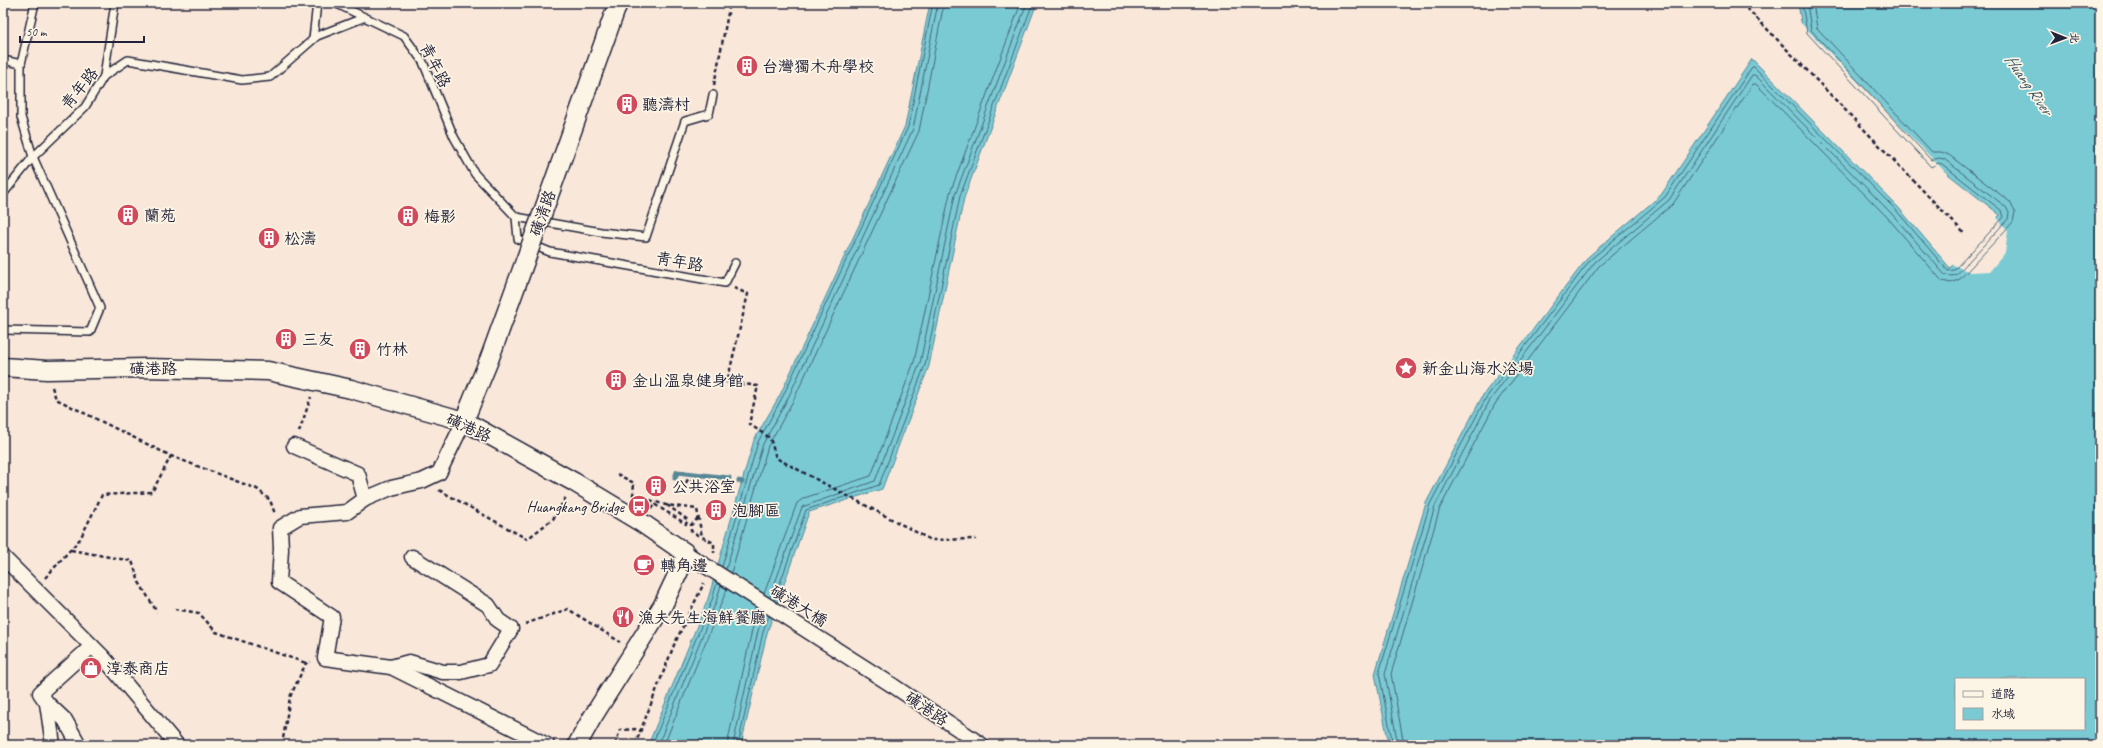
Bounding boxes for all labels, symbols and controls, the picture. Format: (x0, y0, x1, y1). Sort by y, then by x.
scale bar (20, 18, 144, 44)
north arrow (2045, 18, 2085, 58)
text: 50 m (26, 24, 48, 40)
text: 北 (2068, 33, 2082, 44)
street label: 青年路 (415, 40, 455, 91)
water label: Huang River (2000, 50, 2059, 121)
building icon: 台灣獨木舟學校 (734, 53, 760, 79)
place label: 台灣獨木舟學校 (762, 57, 874, 77)
street label: 青年路 (57, 64, 103, 114)
building icon: 聽濤村 (614, 91, 640, 117)
place label: 聽濤村 (642, 95, 690, 115)
street label: 磺清路 (525, 187, 561, 239)
building icon: 蘭苑 (115, 202, 141, 228)
building icon: 梅影 (395, 203, 421, 229)
place label: 蘭苑 (144, 206, 176, 226)
place label: 梅影 (424, 207, 456, 227)
building icon: 松濤 (256, 225, 282, 251)
place label: 松濤 (284, 229, 316, 249)
street label: 青年路 (654, 248, 705, 276)
building icon: 三友 (273, 326, 299, 352)
place label: 三友 (302, 330, 334, 350)
building icon: 竹林 (347, 336, 373, 362)
place label: 竹林 (376, 340, 408, 360)
place icon: 新金山海水浴場 (1393, 355, 1419, 381)
street label: 磺港路 (129, 359, 177, 379)
place label: 新金山海水浴場 (1422, 359, 1534, 379)
building icon: 金山溫泉健身館 (603, 367, 629, 393)
place label: 金山溫泉健身館 (632, 371, 744, 391)
street label: 磺港路 (443, 409, 495, 447)
building icon: 公共浴室 (643, 473, 669, 499)
place label: 公共浴室 (672, 477, 736, 497)
bus stop icon: Huangkang Bridge (626, 493, 652, 519)
place label: Huangkang Bridge (526, 497, 626, 517)
building icon: 泡腳區 (703, 497, 729, 523)
place label: 泡腳區 (732, 501, 780, 521)
cafe icon: 轉角邊 (631, 552, 657, 578)
place label: 轉角邊 (660, 556, 708, 576)
street label: 磺港大橋 (766, 580, 831, 631)
restaurant icon: 漁夫先生海鮮餐廳 (610, 604, 636, 630)
place label: 漁夫先生海鮮餐廳 (638, 608, 766, 628)
shop icon: 淳泰商店 (78, 655, 104, 681)
place label: 淳泰商店 (106, 659, 170, 679)
legend (1955, 678, 2085, 730)
text: 道路 (1991, 686, 2015, 702)
street label: 磺港路 (901, 687, 952, 731)
text: 水域 (1991, 706, 2015, 722)

